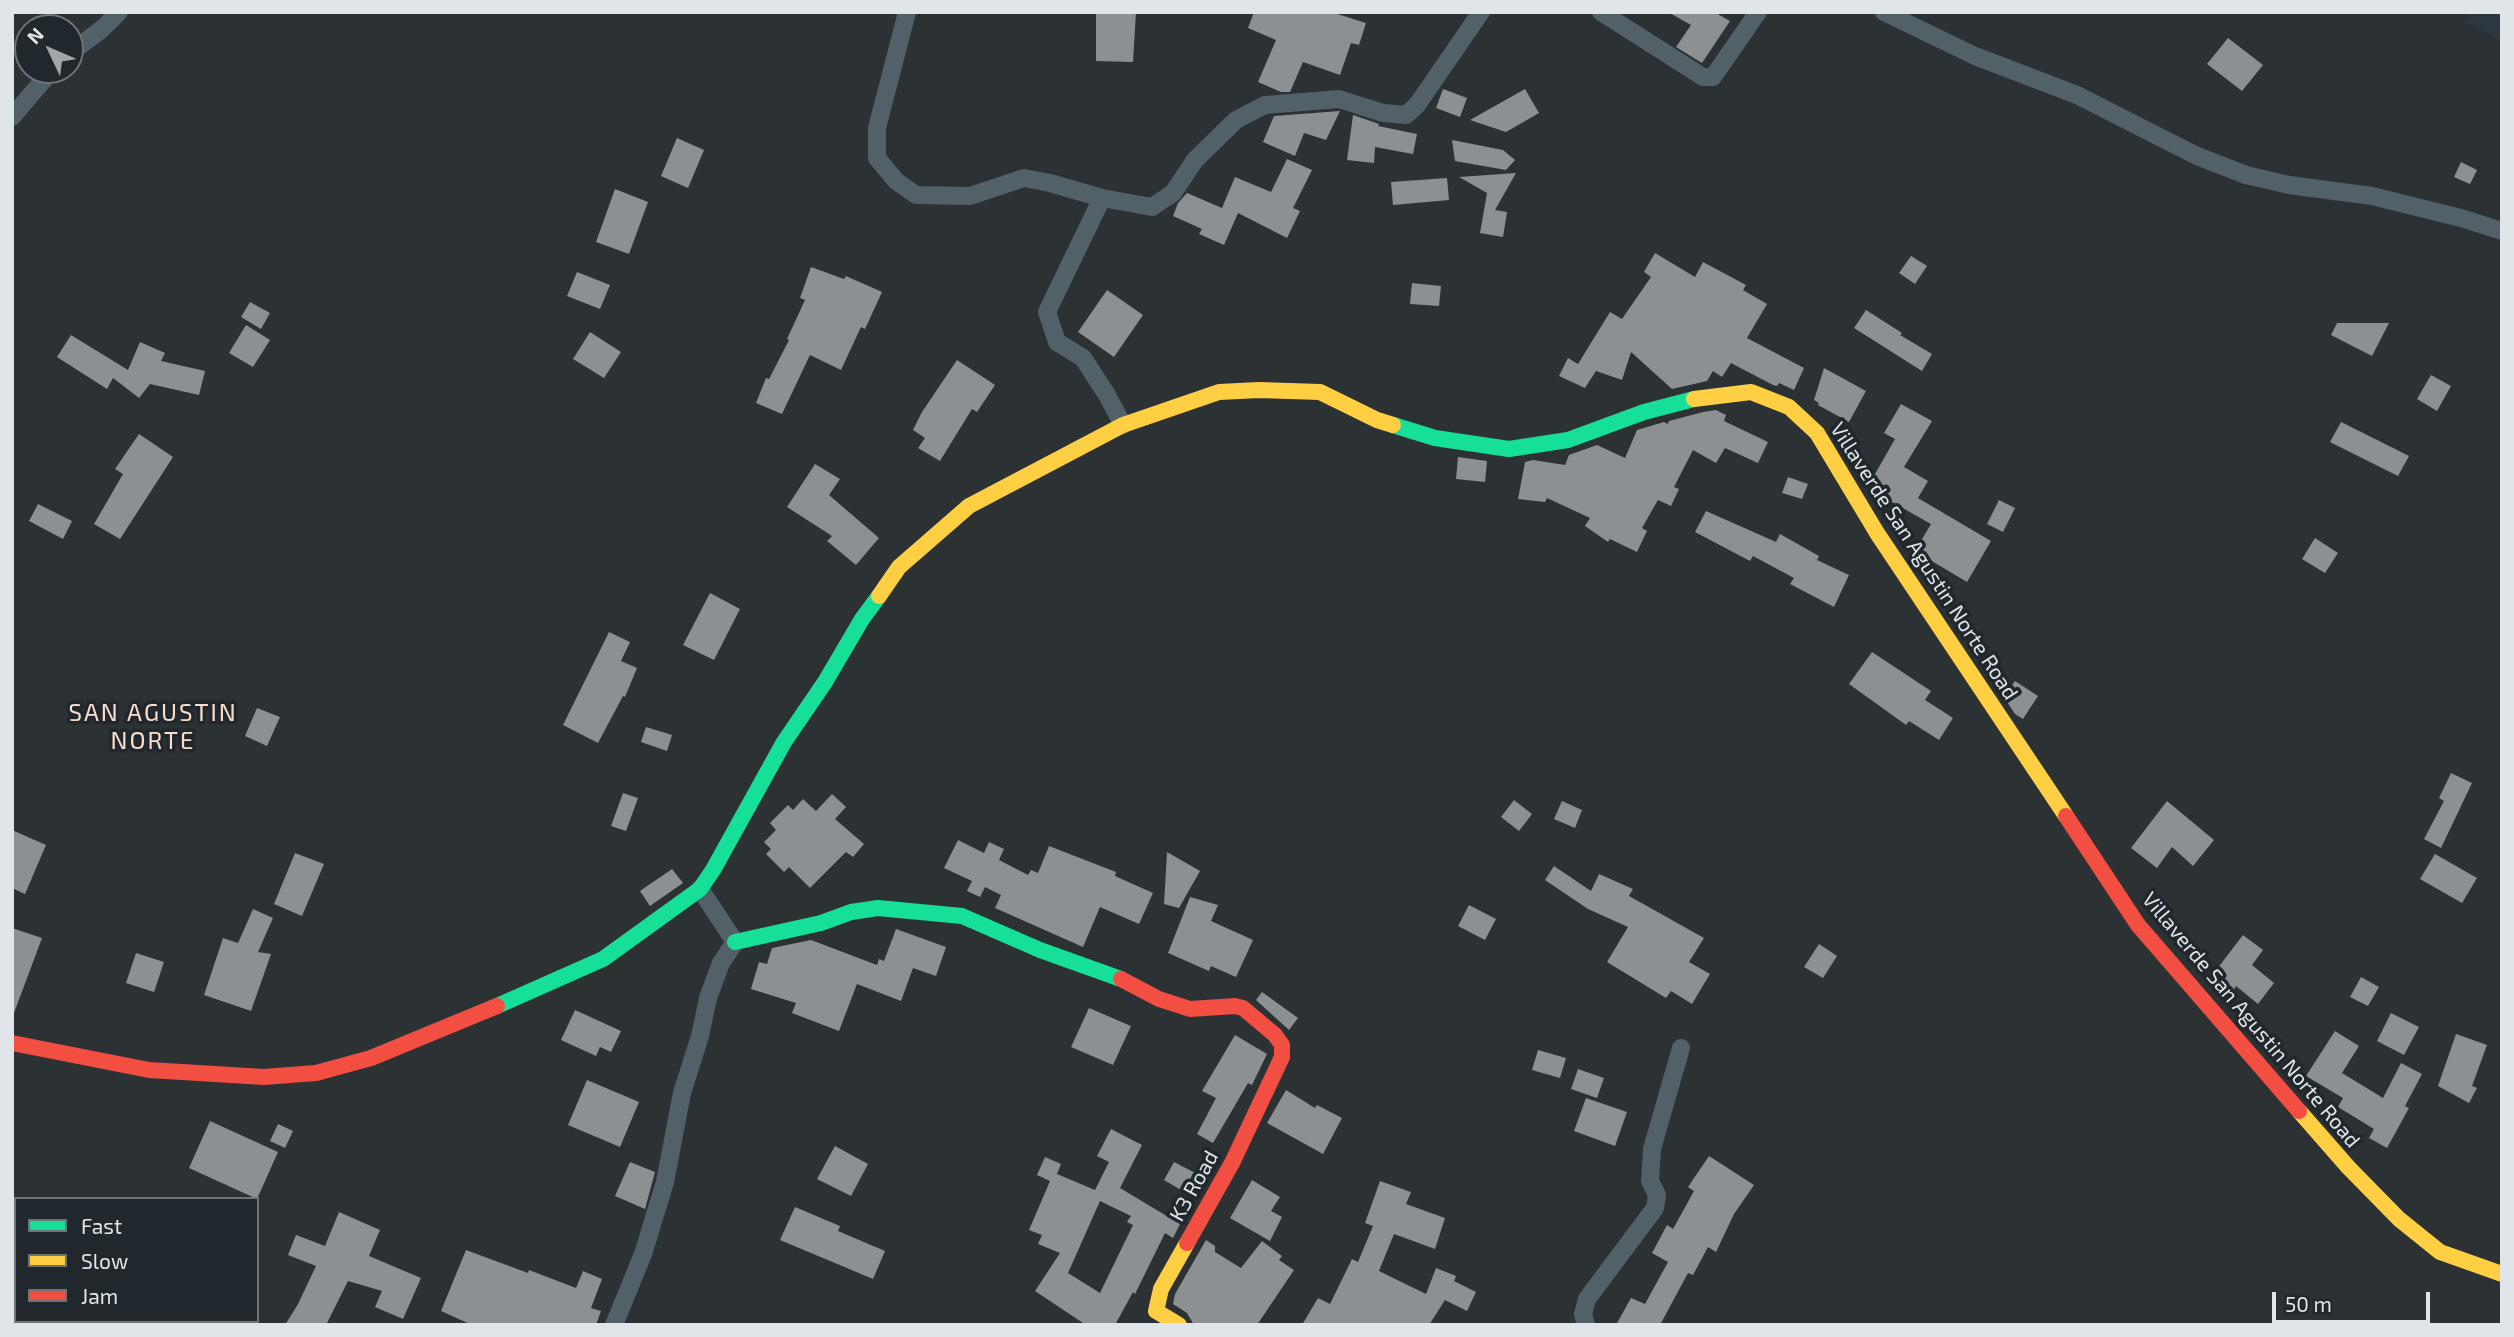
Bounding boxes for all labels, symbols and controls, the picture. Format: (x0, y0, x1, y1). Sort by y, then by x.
north arrow (14, 14, 84, 84)
text: N (22, 23, 48, 48)
street label: Villaverde San Agustin Norte Road (1825, 418, 2023, 704)
district label: SAN AGUSTIN NORTE (70, 699, 236, 755)
street label: Villaverde San Agustin Norte Road (2137, 887, 2365, 1153)
street label: K3 Road (1164, 1146, 1224, 1226)
legend (14, 1197, 259, 1323)
text: Fast (81, 1213, 122, 1238)
text: Slow (81, 1248, 128, 1273)
scale bar (2276, 1278, 2434, 1322)
text: Jam (81, 1283, 118, 1308)
text: 50 m (2285, 1291, 2332, 1316)

